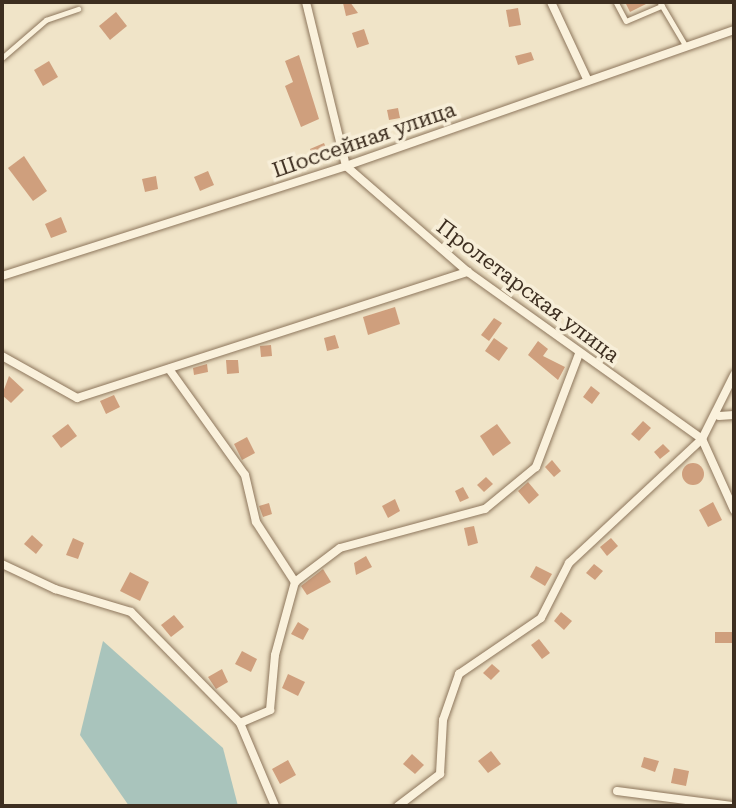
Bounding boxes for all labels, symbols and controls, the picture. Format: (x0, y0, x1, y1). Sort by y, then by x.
street label: Шоссейная улица (269, 97, 459, 183)
street label: Пролетарская улица (432, 214, 624, 368)

